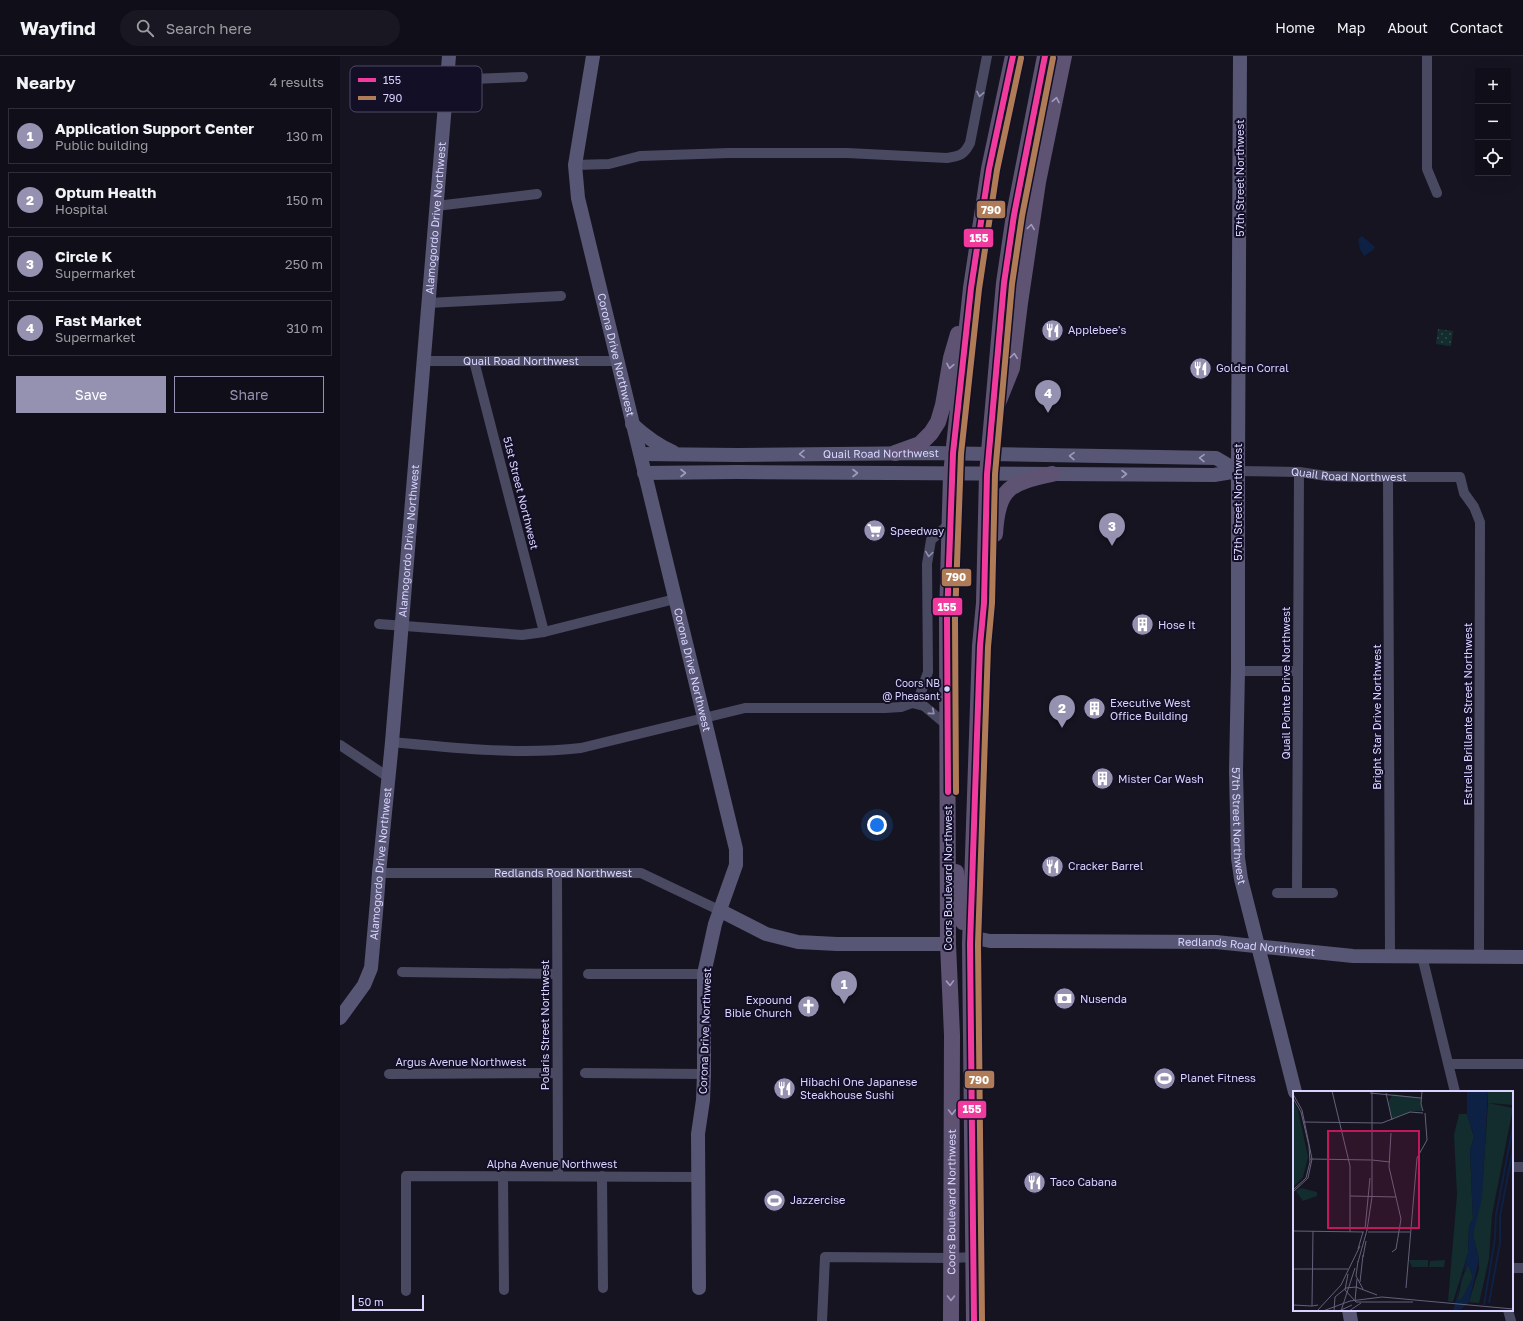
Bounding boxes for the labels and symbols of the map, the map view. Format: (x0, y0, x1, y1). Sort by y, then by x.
legend (350, 66, 482, 112)
text: 155 (383, 73, 401, 86)
text: 790 (383, 91, 402, 104)
one-way arrow (976, 91, 984, 97)
one-way arrow (1051, 97, 1059, 103)
street label: 57th Street Northwest (1233, 119, 1246, 237)
street label: Alamogordo Drive Northwest (422, 141, 448, 295)
line badge: 790 (976, 200, 1006, 219)
text: 790 (981, 203, 1001, 216)
one-way arrow (1026, 224, 1035, 231)
line badge: 155 (963, 228, 994, 248)
text: 155 (969, 231, 989, 244)
street label: Corona Drive Northwest (595, 292, 638, 418)
restaurant icon: Applebee's (1040, 317, 1066, 343)
place label: Applebee's (1068, 323, 1127, 336)
one-way arrow (1009, 353, 1018, 359)
street label: Quail Road Northwest (463, 354, 579, 367)
restaurant icon: Golden Corral (1187, 355, 1213, 381)
place label: Golden Corral (1216, 361, 1289, 374)
one-way arrow (946, 363, 955, 369)
pin: 4 (1035, 380, 1061, 413)
street label: 51st Street Northwest (501, 435, 542, 551)
street label: 57th Street Northwest (1231, 443, 1244, 561)
street label: Quail Road Northwest (823, 446, 939, 460)
one-way arrow (799, 450, 805, 458)
one-way arrow (1069, 452, 1075, 460)
one-way arrow (1199, 454, 1205, 462)
street label: Alamogordo Drive Northwest (395, 464, 421, 618)
street label: Quail Road Northwest (1291, 465, 1407, 483)
one-way arrow (680, 469, 686, 477)
one-way arrow (852, 469, 858, 477)
one-way arrow (1121, 470, 1127, 478)
pin: 3 (1099, 513, 1125, 546)
supermarket icon: Speedway (861, 518, 887, 544)
place label: Speedway (890, 524, 944, 537)
one-way arrow (925, 551, 934, 557)
line badge: 790 (941, 568, 972, 587)
text: 790 (946, 570, 966, 583)
line badge: 155 (932, 597, 963, 616)
text: 155 (937, 600, 957, 613)
street label: Corona Drive Northwest (672, 606, 714, 733)
street label: Quail Pointe Drive Northwest (1279, 607, 1292, 760)
building icon: Hose It (1129, 612, 1155, 638)
place label: Hose It (1158, 618, 1196, 631)
street label: Estrella Brillante Street Northwest (1461, 623, 1474, 805)
street label: Bright Star Drive Northwest (1370, 644, 1383, 790)
place label: Coors NB @ Pheasant (882, 677, 940, 702)
marker: Coors NB @ Pheasant (942, 684, 952, 694)
pin: 2 (1049, 695, 1075, 728)
building icon: Executive West Office Building (1082, 696, 1108, 722)
place label: Executive West Office Building (1110, 696, 1191, 722)
one-way arrow (927, 707, 934, 714)
building icon: Mister Car Wash (1090, 766, 1116, 792)
street label: 57th Street Northwest (1230, 767, 1249, 886)
place label: Mister Car Wash (1118, 772, 1204, 785)
street label: Alamogordo Drive Northwest (367, 787, 393, 940)
street label: Coors Boulevard Northwest (941, 805, 954, 951)
your location (867, 815, 887, 835)
restaurant icon: Cracker Barrel (1040, 853, 1066, 879)
place label: Cracker Barrel (1068, 859, 1144, 872)
street label: Redlands Road Northwest (494, 866, 632, 879)
street label: Redlands Road Northwest (1178, 935, 1316, 958)
street label: Polaris Street Northwest (538, 960, 551, 1090)
street label: Corona Drive Northwest (696, 968, 713, 1094)
pin: 1 (831, 971, 857, 1004)
one-way arrow (945, 980, 954, 986)
bank icon: Nusenda (1052, 986, 1078, 1012)
place label: Nusenda (1080, 992, 1127, 1005)
place label: Expound Bible Church (725, 993, 792, 1019)
church icon: Expound Bible Church (795, 993, 821, 1019)
street label: Argus Avenue Northwest (395, 1055, 527, 1068)
sports icon: Planet Fitness (1152, 1065, 1178, 1091)
line badge: 790 (964, 1070, 995, 1089)
place label: Planet Fitness (1180, 1071, 1256, 1084)
text: 790 (969, 1073, 989, 1086)
restaurant icon: Hibachi One Japanese Steakhouse Sushi (772, 1075, 798, 1101)
place label: Hibachi One Japanese Steakhouse Sushi (800, 1075, 917, 1101)
inset map (1293, 1091, 1513, 1311)
line badge: 155 (957, 1100, 987, 1119)
text: 155 (962, 1102, 982, 1115)
one-way arrow (948, 1109, 956, 1115)
street label: Coors Boulevard Northwest (944, 1129, 958, 1275)
street label: Alpha Avenue Northwest (487, 1157, 617, 1170)
restaurant icon: Taco Cabana (1021, 1169, 1047, 1195)
place label: Taco Cabana (1050, 1175, 1117, 1188)
sports icon: Jazzercise (761, 1187, 787, 1213)
place label: Jazzercise (790, 1193, 845, 1206)
scale bar (352, 1293, 424, 1312)
one-way arrow (947, 1295, 955, 1301)

